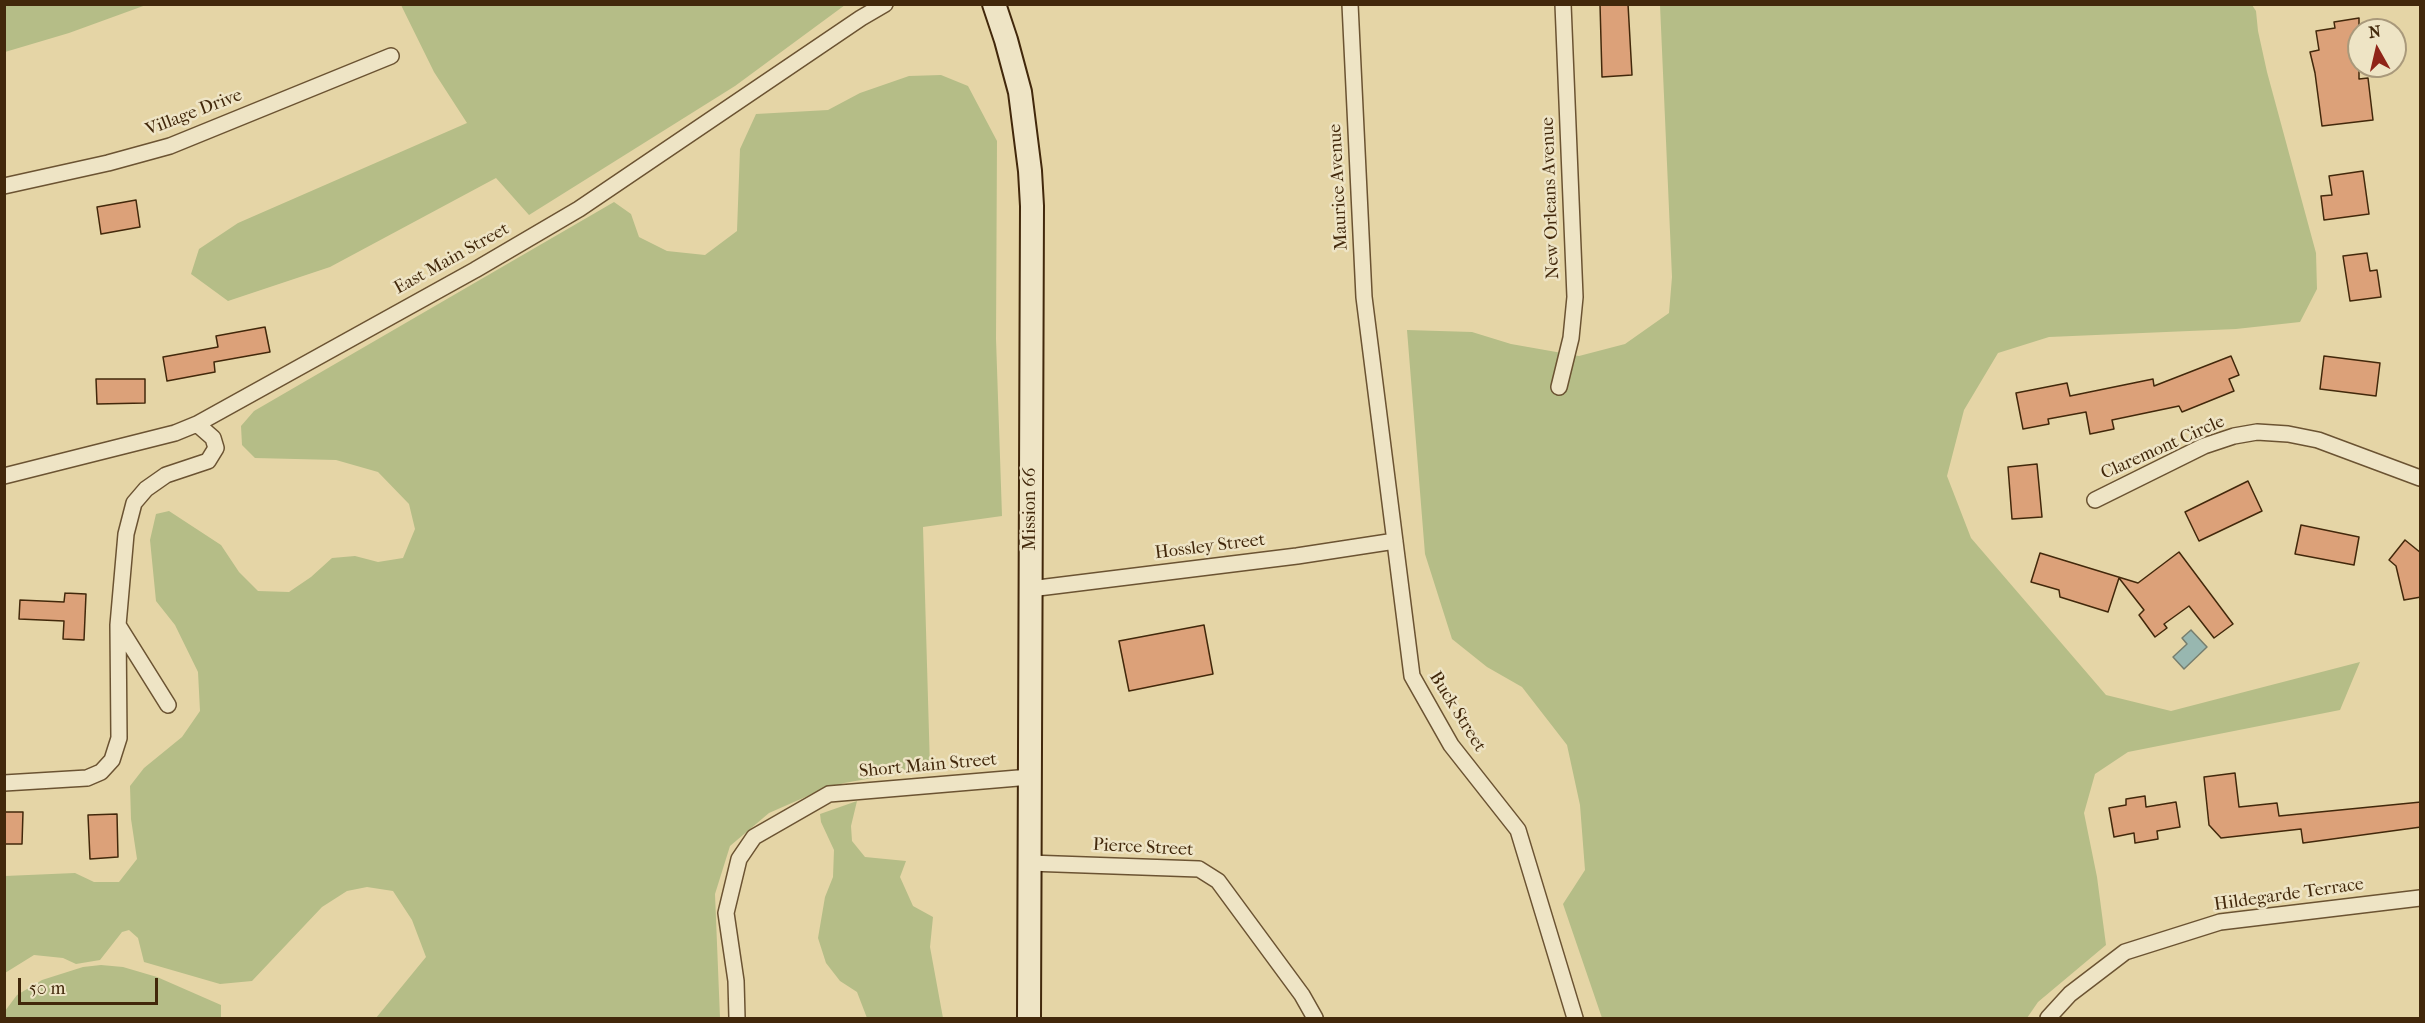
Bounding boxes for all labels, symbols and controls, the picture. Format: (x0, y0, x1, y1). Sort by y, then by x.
north arrow (2347, 18, 2407, 78)
text: N (2367, 21, 2382, 42)
street label: Village Drive (143, 85, 245, 141)
street label: New Orleans Avenue (1537, 117, 1565, 279)
street label: Maurice Avenue (1325, 123, 1353, 251)
street label: East Main Street (391, 218, 513, 300)
street label: Claremont Circle (2098, 411, 2228, 485)
street label: Mission 66 (1020, 467, 1042, 551)
street label: Hossley Street (1154, 530, 1266, 564)
street label: Buck Street (1424, 668, 1490, 756)
street label: Short Main Street (858, 749, 998, 783)
street label: Pierce Street (1092, 835, 1194, 861)
street label: Hildegarde Terrace (2213, 874, 2365, 916)
scale bar (21, 966, 160, 1004)
text: 50 m (29, 978, 65, 999)

